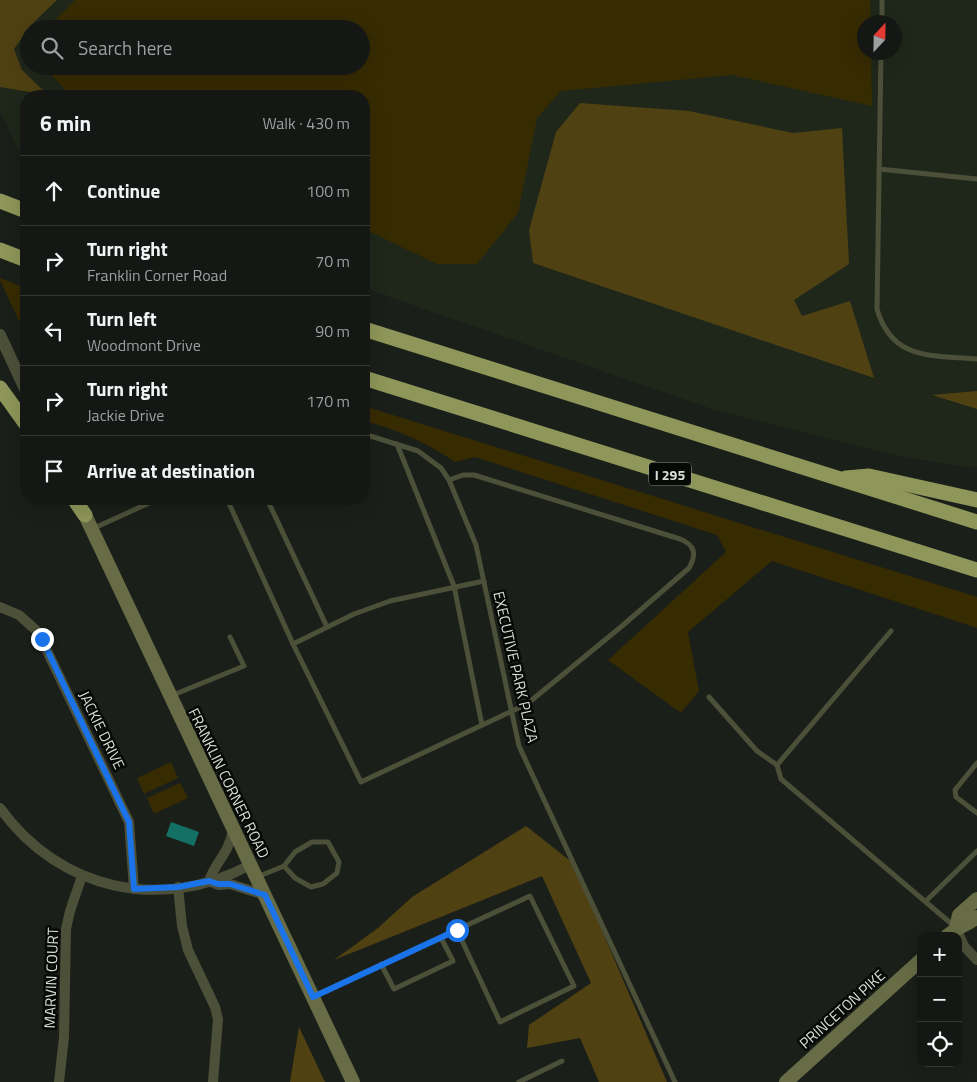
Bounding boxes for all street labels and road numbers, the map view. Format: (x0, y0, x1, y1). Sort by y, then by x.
road number: I 295 (649, 462, 691, 486)
street label: EXECUTIVE PARK PLAZA (487, 589, 545, 745)
street label: JACKIE DRIVE (73, 687, 131, 773)
street label: FRANKLIN CORNER ROAD (183, 704, 275, 862)
street label: MARVIN COURT (38, 927, 64, 1029)
street label: PRINCETON PIKE (794, 964, 890, 1054)

